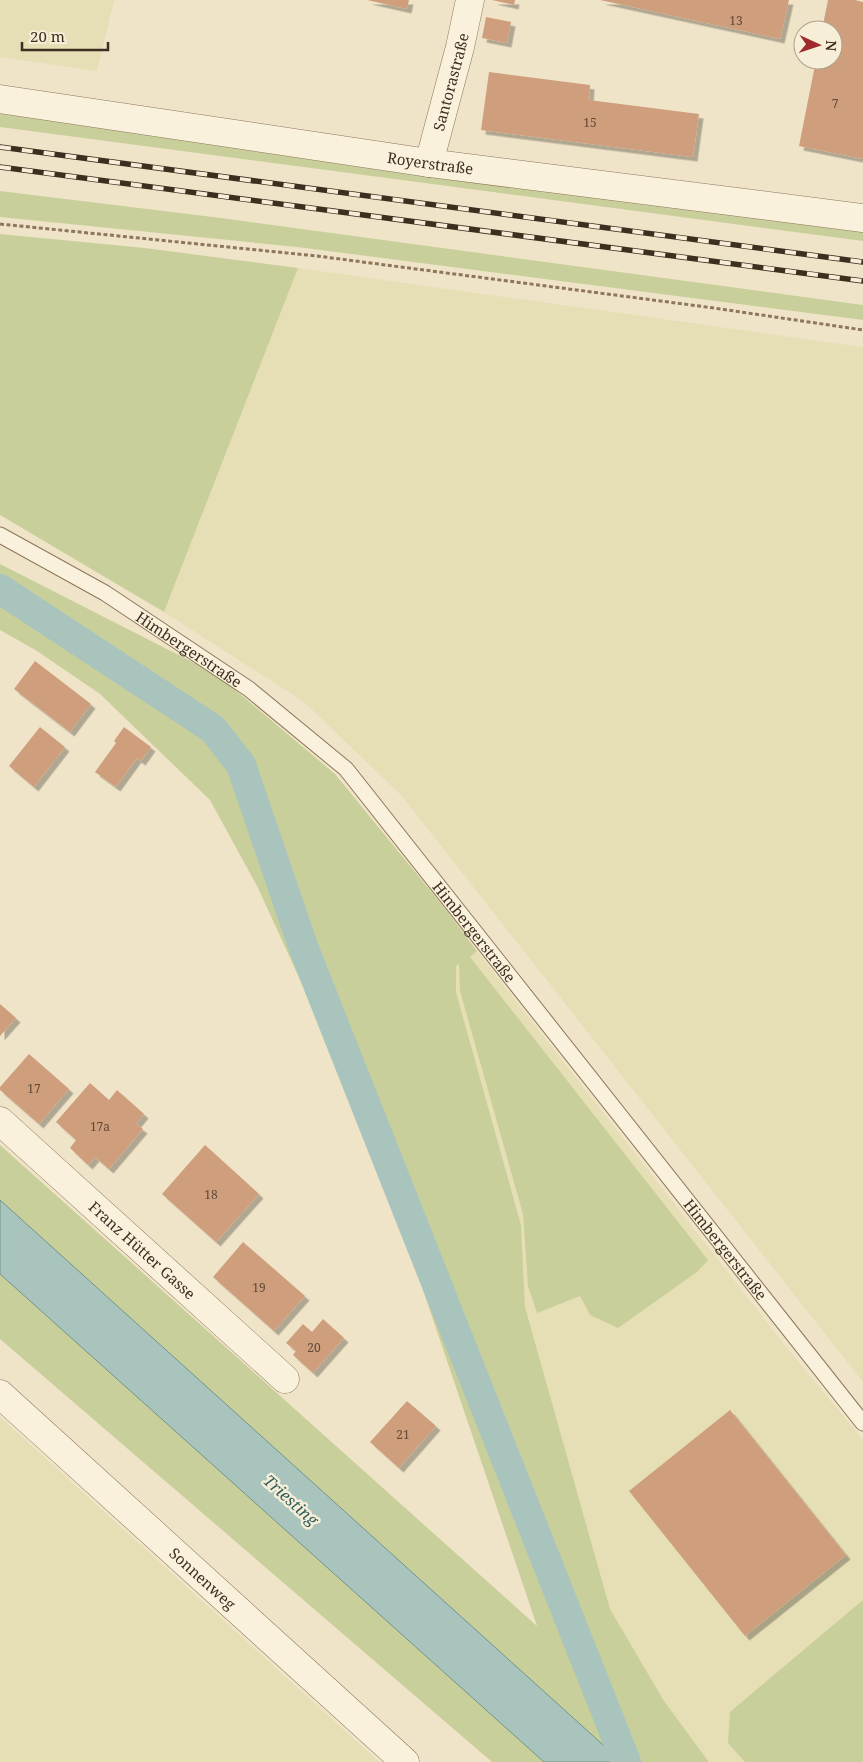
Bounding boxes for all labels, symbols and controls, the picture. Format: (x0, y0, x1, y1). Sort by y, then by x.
house number: 13 (729, 12, 743, 29)
scale bar (22, 20, 109, 52)
north arrow (793, 20, 843, 70)
text: 20 m (30, 26, 65, 46)
street label: Santorastraße (428, 31, 473, 133)
text: N (822, 40, 841, 52)
house number: 7 (832, 95, 839, 112)
house number: 15 (583, 114, 597, 131)
street label: Royerstraße (386, 147, 475, 179)
street label: Himbergerstraße (132, 606, 246, 692)
street label: Himbergerstraße (428, 877, 521, 986)
house number: 17 (27, 1080, 41, 1097)
house number: 17a (90, 1118, 110, 1135)
house number: 18 (204, 1186, 218, 1203)
street label: Himbergerstraße (680, 1195, 772, 1304)
street label: Franz Hütter Gasse (85, 1196, 200, 1303)
house number: 19 (252, 1279, 266, 1296)
house number: 20 (307, 1339, 321, 1356)
house number: 21 (396, 1426, 410, 1443)
water label: Triesting (259, 1470, 324, 1531)
street label: Sonnenweg (165, 1543, 240, 1614)

